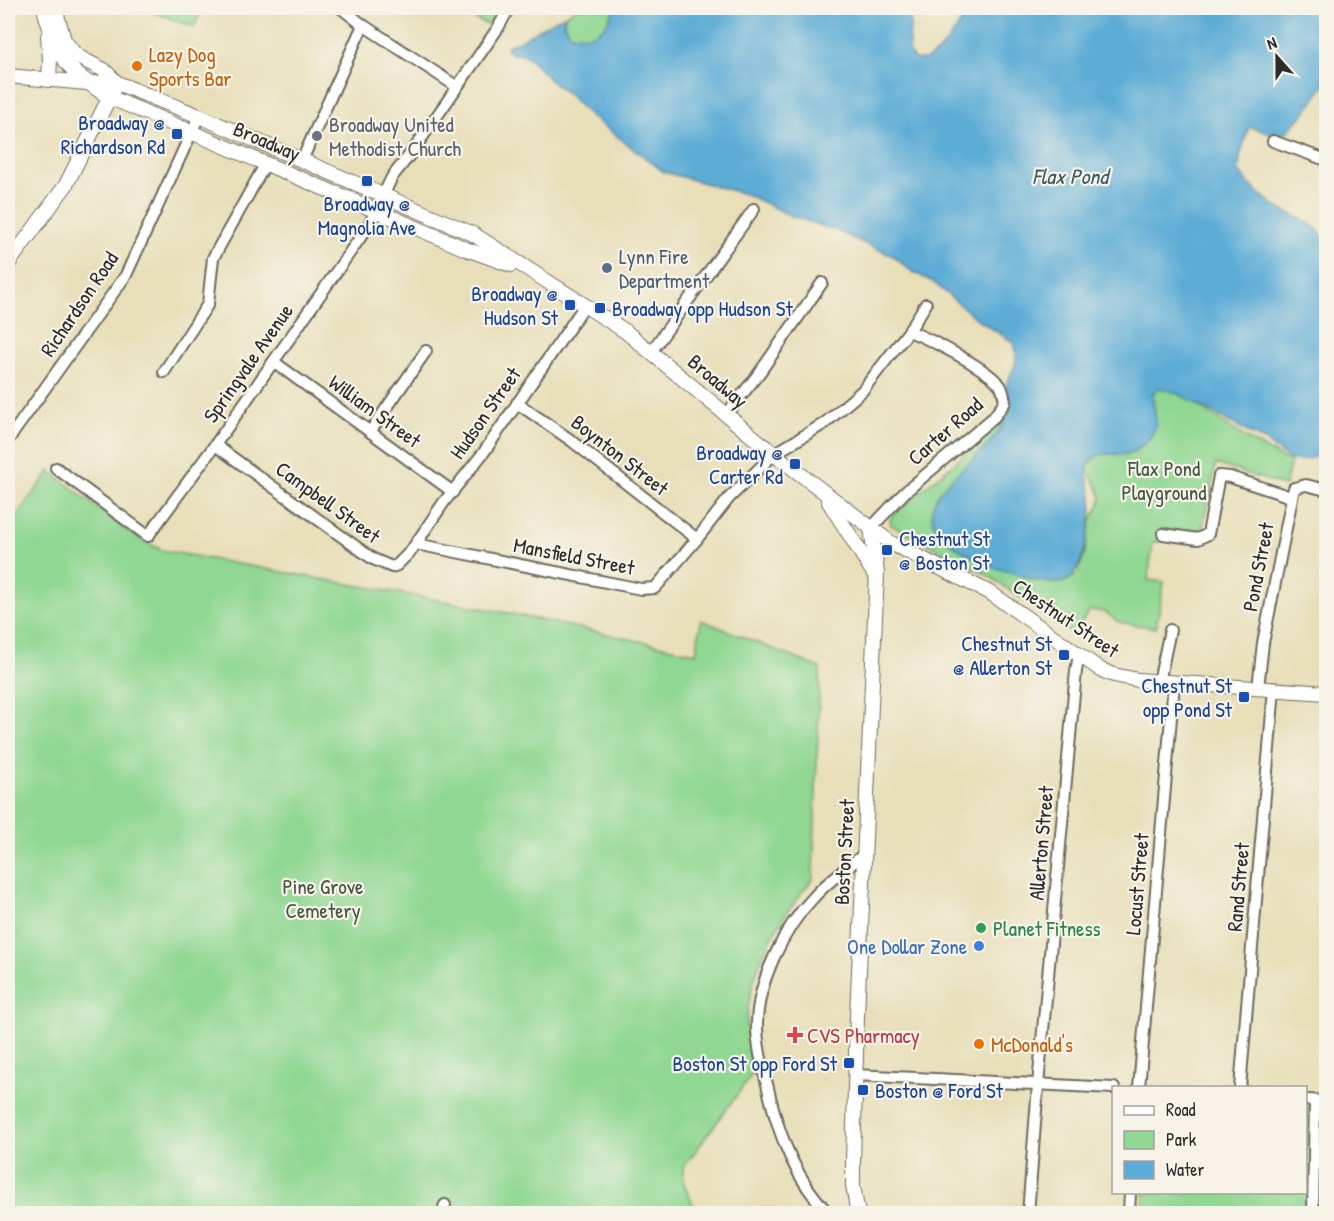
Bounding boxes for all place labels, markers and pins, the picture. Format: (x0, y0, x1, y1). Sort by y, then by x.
place label: Lazy Dog Sports Bar (149, 40, 231, 93)
marker: Lazy Dog Sports Bar (130, 59, 144, 73)
place label: Broadway @ Richardson Rd (61, 108, 165, 161)
place label: Broadway United Methodist Church (329, 110, 461, 163)
marker: Broadway @ Richardson Rd (170, 127, 184, 141)
marker: Broadway United Methodist Church (310, 129, 324, 143)
marker: Broadway @ Magnolia Ave (360, 174, 374, 188)
place label: Broadway @ Magnolia Ave (318, 189, 416, 242)
place label: Lynn Fire Department (619, 242, 710, 295)
marker: Lynn Fire Department (600, 261, 614, 275)
place label: Broadway @ Hudson St (471, 279, 559, 332)
place label: Broadway opp Hudson St (612, 294, 793, 323)
marker: Broadway @ Hudson St (563, 298, 577, 312)
marker: Broadway opp Hudson St (593, 301, 607, 315)
place label: Broadway @ Carter Rd (696, 438, 783, 491)
marker: Broadway @ Carter Rd (788, 457, 802, 471)
place label: Chestnut St @ Boston St (899, 524, 991, 577)
marker: Chestnut St @ Boston St (880, 543, 894, 557)
place label: Chestnut St @ Allerton St (953, 629, 1053, 682)
marker: Chestnut St @ Allerton St (1057, 648, 1071, 662)
place label: Chestnut St opp Pond St (1141, 671, 1233, 724)
marker: Chestnut St opp Pond St (1237, 690, 1251, 704)
place label: Planet Fitness (993, 914, 1101, 943)
marker: Planet Fitness (974, 921, 988, 935)
place label: One Dollar Zone (847, 932, 967, 961)
marker: One Dollar Zone (972, 939, 986, 953)
place label: CVS Pharmacy (807, 1021, 920, 1050)
marker: CVS Pharmacy (788, 1028, 802, 1042)
place label: McDonald's (991, 1030, 1073, 1059)
marker: McDonald's (972, 1037, 986, 1051)
place label: Boston St opp Ford St (673, 1049, 838, 1078)
marker: Boston St opp Ford St (842, 1056, 856, 1070)
place label: Boston @ Ford St (875, 1076, 1004, 1105)
marker: Boston @ Ford St (856, 1083, 870, 1097)

